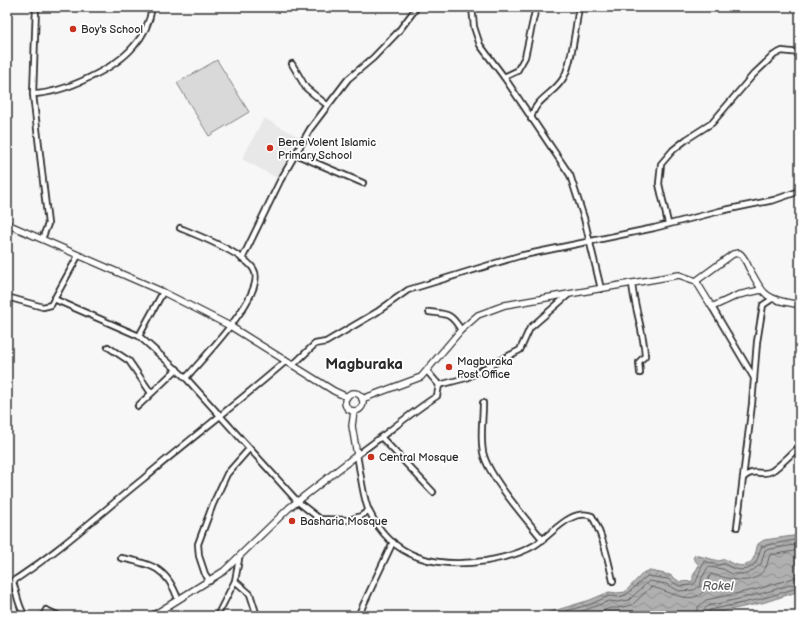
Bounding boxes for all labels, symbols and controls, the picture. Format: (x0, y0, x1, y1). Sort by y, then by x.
place label: Boy's School (81, 23, 143, 36)
marker: Boy's School (68, 24, 78, 34)
place label: Bene Volent Islamic Primary School (278, 136, 376, 162)
marker: Bene Volent Islamic Primary School (265, 143, 275, 153)
district label: Magburaka (325, 355, 403, 374)
place label: Magburaka Post Office (457, 355, 513, 381)
marker: Magburaka Post Office (444, 362, 454, 372)
place label: Central Mosque (379, 451, 459, 464)
marker: Central Mosque (366, 452, 376, 462)
place label: Basharia Mosque (300, 515, 388, 528)
marker: Basharia Mosque (287, 516, 297, 526)
water label: Rokel (703, 579, 735, 594)

